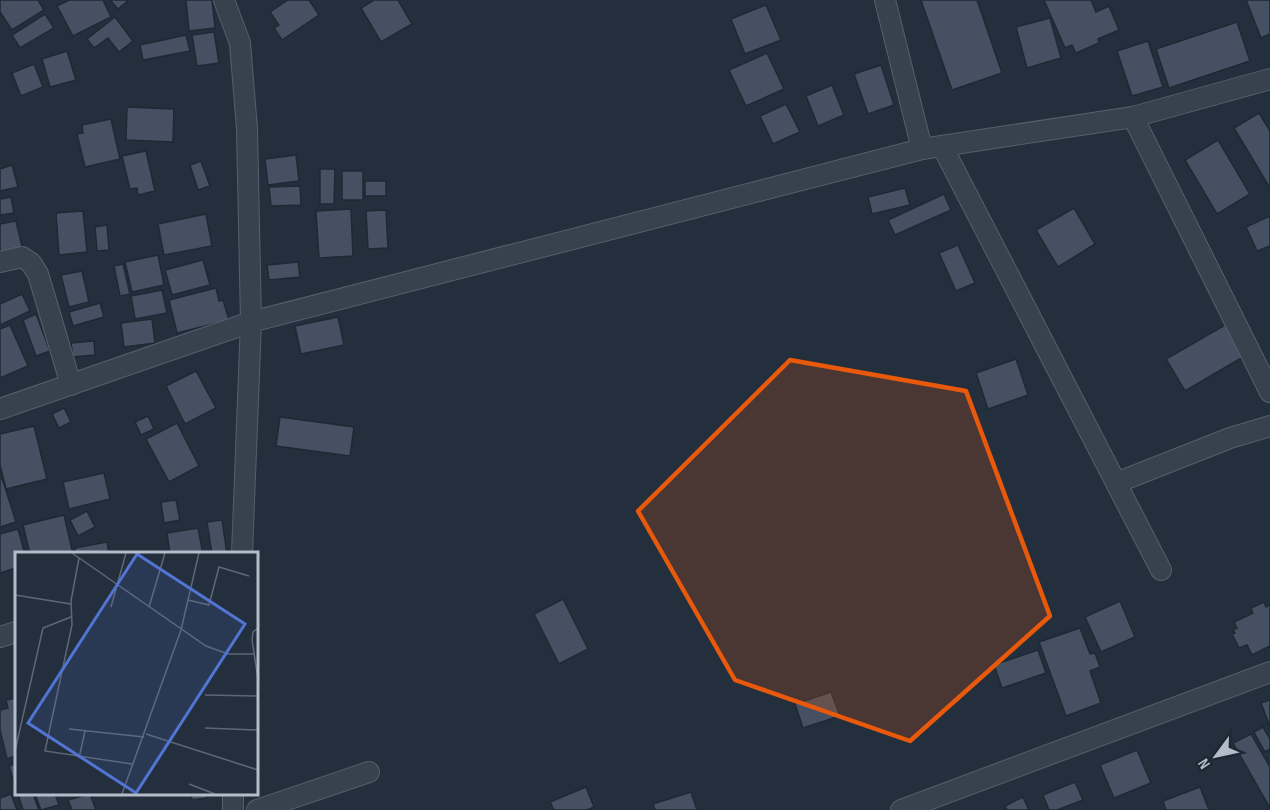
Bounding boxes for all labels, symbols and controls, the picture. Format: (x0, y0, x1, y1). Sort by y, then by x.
inset map (15, 552, 258, 795)
north arrow (1186, 726, 1246, 786)
text: N (1194, 755, 1215, 772)

